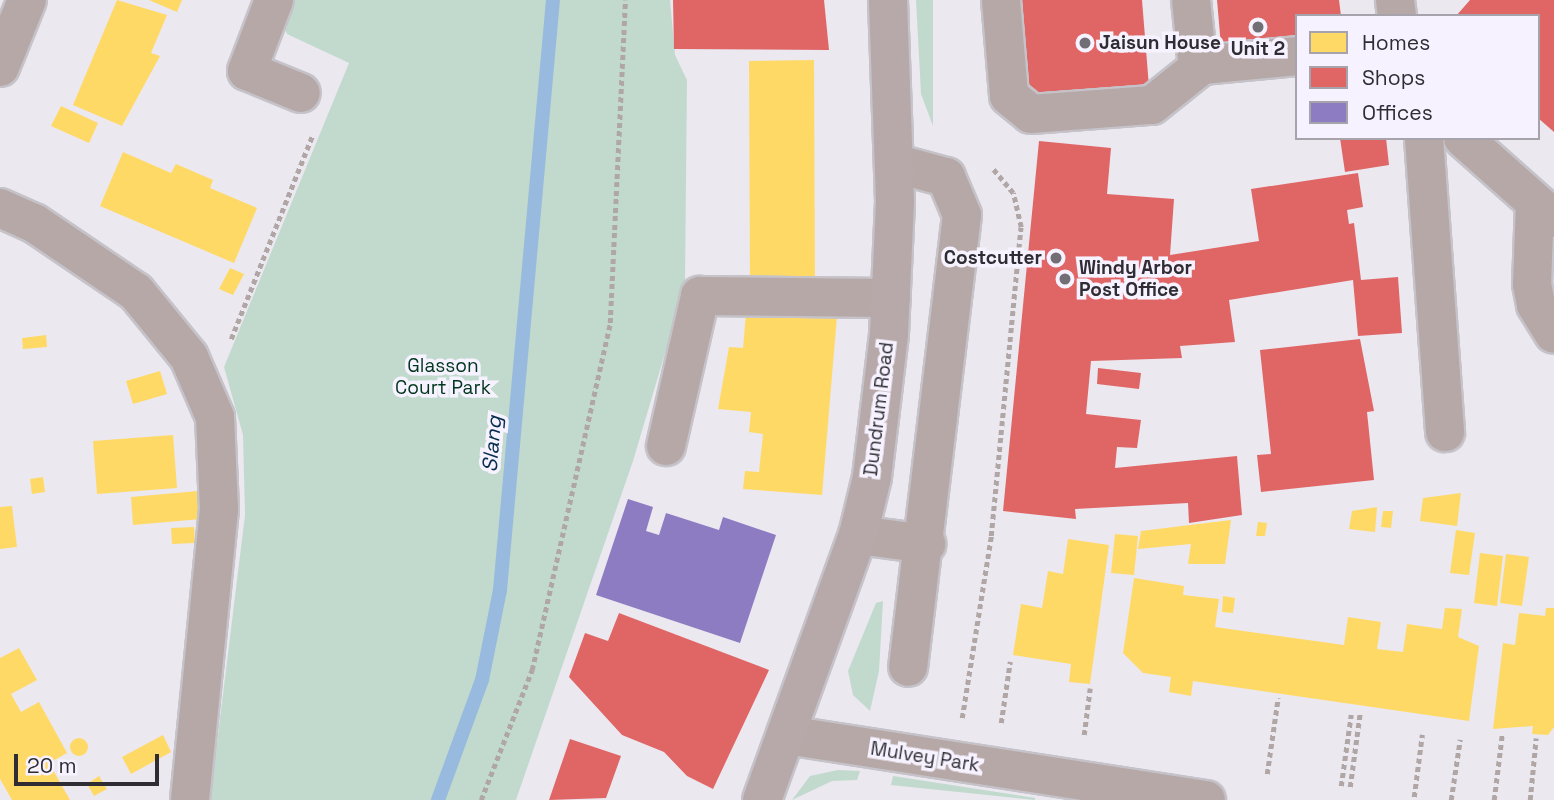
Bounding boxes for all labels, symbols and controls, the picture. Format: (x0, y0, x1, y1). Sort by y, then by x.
legend (1295, 14, 1540, 140)
marker: Unit 2 (1250, 19, 1266, 35)
text: Homes (1362, 29, 1430, 56)
place label: Jaisun House (1099, 32, 1221, 54)
marker: Jaisun House (1077, 35, 1093, 51)
place label: Unit 2 (1231, 38, 1285, 60)
text: Shops (1362, 64, 1425, 91)
text: Offices (1362, 99, 1433, 126)
place label: Costcutter (944, 247, 1042, 269)
marker: Costcutter (1048, 250, 1064, 266)
place label: Windy Arbor Post Office (1079, 257, 1192, 301)
marker: Windy Arbor Post Office (1057, 271, 1073, 287)
street label: Dundrum Road (859, 341, 899, 477)
park label: Glasson Court Park (395, 355, 491, 399)
water label: Slang (477, 415, 507, 473)
street label: Mulvey Park (869, 737, 981, 777)
scale bar (18, 740, 163, 784)
text: 20 m (27, 752, 77, 779)

